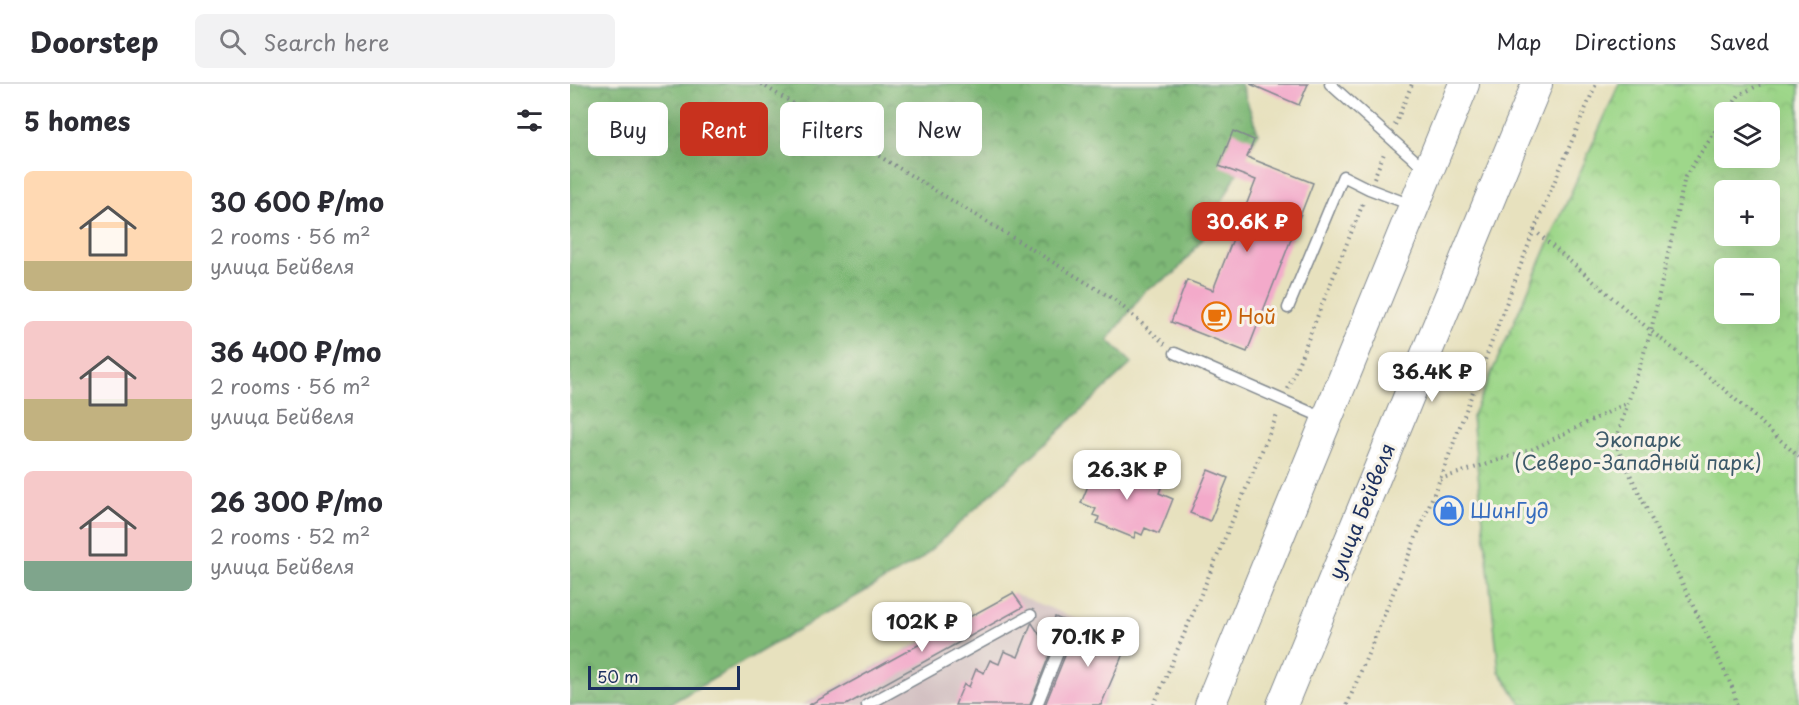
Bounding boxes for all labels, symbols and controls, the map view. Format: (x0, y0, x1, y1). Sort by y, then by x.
search box (195, 14, 615, 68)
text: Doorstep (30, 20, 159, 63)
icon: search (216, 25, 249, 58)
text: Search here (264, 25, 389, 58)
text: Map (1496, 25, 1541, 57)
text: Directions (1574, 25, 1676, 57)
text: Saved (1709, 25, 1769, 57)
text: 5 homes (24, 101, 130, 140)
chip: Buy (588, 102, 668, 156)
chip: Rent (680, 102, 768, 156)
chip: Filters (780, 102, 884, 156)
chip: New (896, 102, 982, 156)
map controls (1714, 102, 1780, 324)
button: layers (1714, 102, 1780, 168)
icon: filters (513, 104, 546, 137)
button: + (1714, 180, 1780, 246)
text: 30 600 ₽/mo (210, 182, 384, 221)
icon: home (72, 195, 144, 267)
pin: 30.6K ₽ (1192, 202, 1302, 253)
text: 30.6K ₽ (1206, 206, 1288, 236)
text: 2 rooms · 56 m² (210, 221, 371, 251)
text: улица Бейвеля (210, 251, 355, 281)
button: − (1714, 258, 1780, 324)
cafe icon: Ной (1201, 300, 1233, 332)
place label: Ной (1238, 301, 1276, 331)
text: 36 400 ₽/mo (210, 332, 381, 371)
icon: home (72, 345, 144, 417)
pin: 36.4K ₽ (1377, 352, 1487, 403)
text: 36.4K ₽ (1392, 356, 1472, 386)
text: 2 rooms · 56 m² (210, 371, 371, 401)
text: улица Бейвеля (210, 401, 355, 431)
park label: Экопарк (Северо-Западный парк) (1514, 424, 1762, 477)
street label: улица Бейвеля (1320, 438, 1402, 584)
pin: 26.3K ₽ (1072, 450, 1182, 501)
text: 26.3K ₽ (1087, 454, 1167, 484)
text: 26 300 ₽/mo (210, 482, 383, 521)
shop icon: ШинГуд (1433, 494, 1465, 526)
icon: home (72, 495, 144, 567)
place label: ШинГуд (1470, 495, 1549, 525)
text: 2 rooms · 52 m² (210, 521, 370, 551)
text: улица Бейвеля (210, 551, 355, 581)
pin: 102K ₽ (873, 602, 971, 653)
text: 102K ₽ (886, 606, 958, 636)
pin: 70.1K ₽ (1033, 617, 1143, 668)
text: 70.1K ₽ (1051, 621, 1125, 651)
scale bar (588, 663, 740, 690)
text: 50 m (597, 664, 638, 688)

